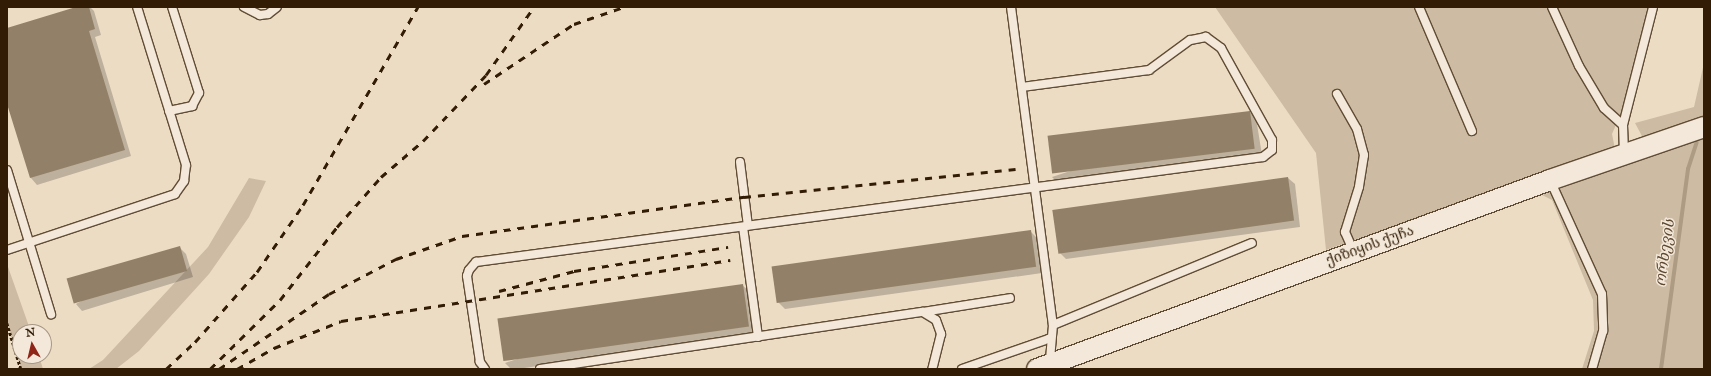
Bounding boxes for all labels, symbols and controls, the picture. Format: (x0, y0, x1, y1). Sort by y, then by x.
water label: ორხევის (1651, 218, 1679, 288)
street label: ქიზიყის ქუჩა (1324, 222, 1416, 270)
north arrow (12, 324, 52, 364)
text: N (25, 326, 36, 341)

